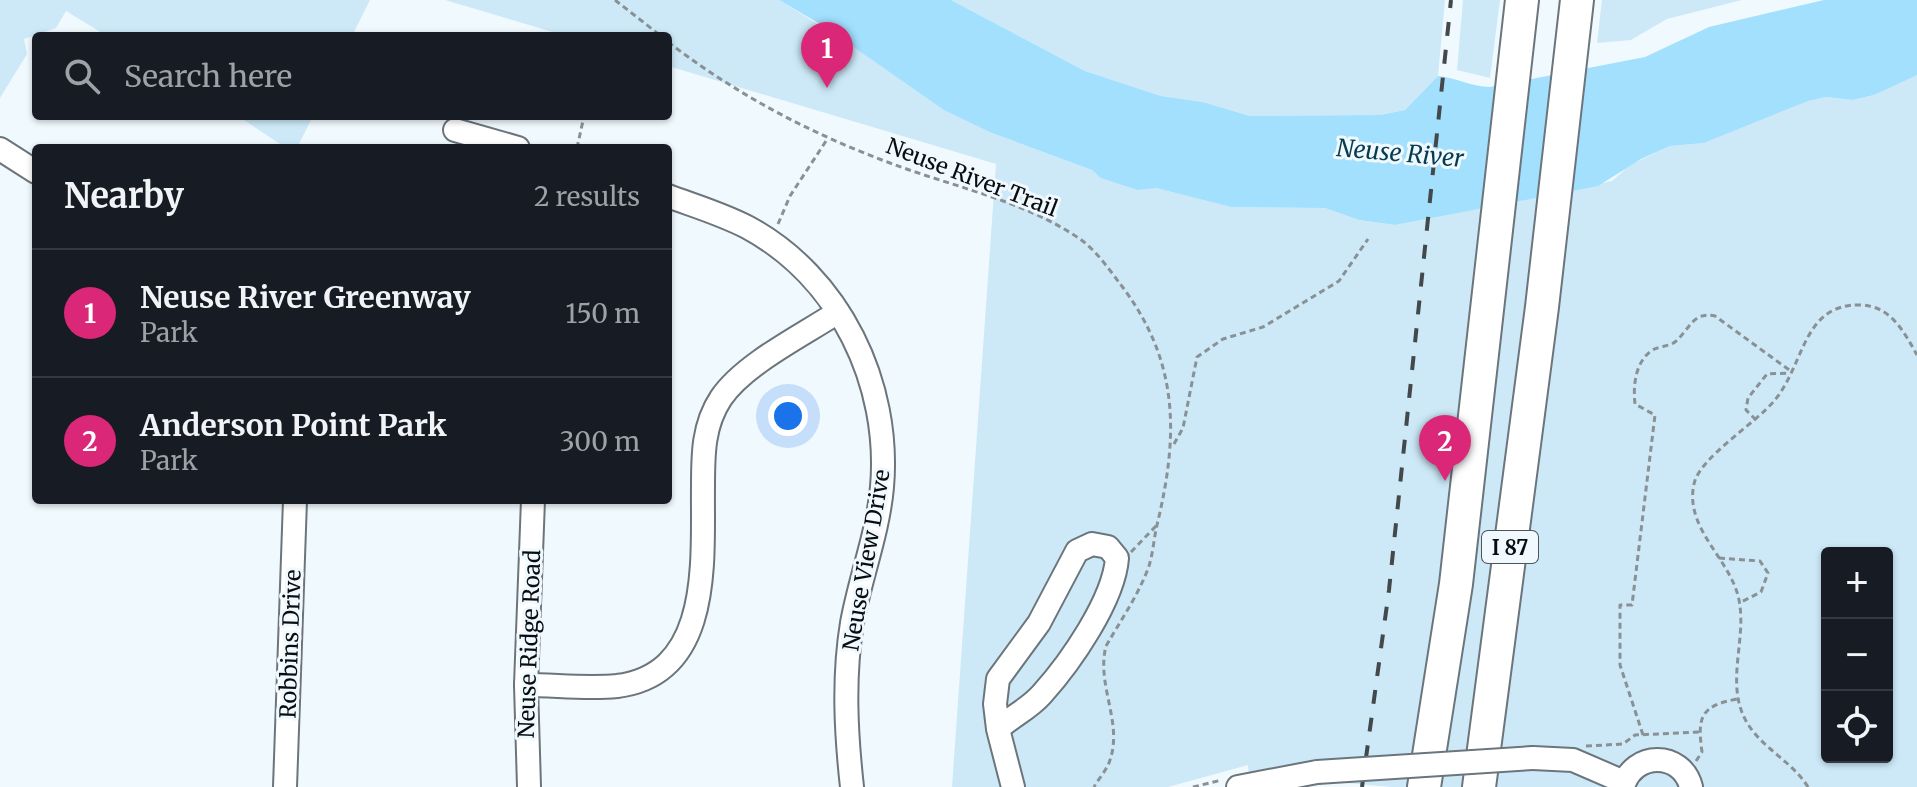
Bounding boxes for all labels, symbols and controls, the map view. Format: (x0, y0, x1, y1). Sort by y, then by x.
pin: 1 (801, 22, 853, 88)
search box (32, 32, 672, 120)
icon: search (60, 54, 104, 98)
text: Search here (124, 57, 292, 95)
street label: Neuse River Trail (882, 131, 1062, 223)
water label: Neuse River (1335, 132, 1466, 174)
text: Nearby (64, 175, 184, 217)
text: 2 results (534, 180, 640, 213)
text: Neuse River Greenway (140, 278, 471, 316)
text: 1 (84, 297, 96, 330)
text: 150 m (566, 297, 640, 330)
text: Park (140, 316, 198, 349)
your location (768, 396, 808, 436)
text: Anderson Point Park (140, 406, 447, 444)
pin: 2 (1419, 415, 1471, 481)
text: 2 (82, 425, 98, 458)
text: 300 m (560, 425, 640, 458)
text: Park (140, 444, 198, 477)
street label: Neuse View Drive (836, 467, 896, 653)
road number: I 87 (1482, 531, 1538, 563)
map controls (1821, 547, 1893, 763)
button: + (1821, 547, 1893, 619)
street label: Neuse Ridge Road (512, 549, 546, 739)
street label: Robbins Drive (273, 569, 307, 719)
button: − (1821, 619, 1893, 691)
button: locate (1821, 691, 1893, 763)

